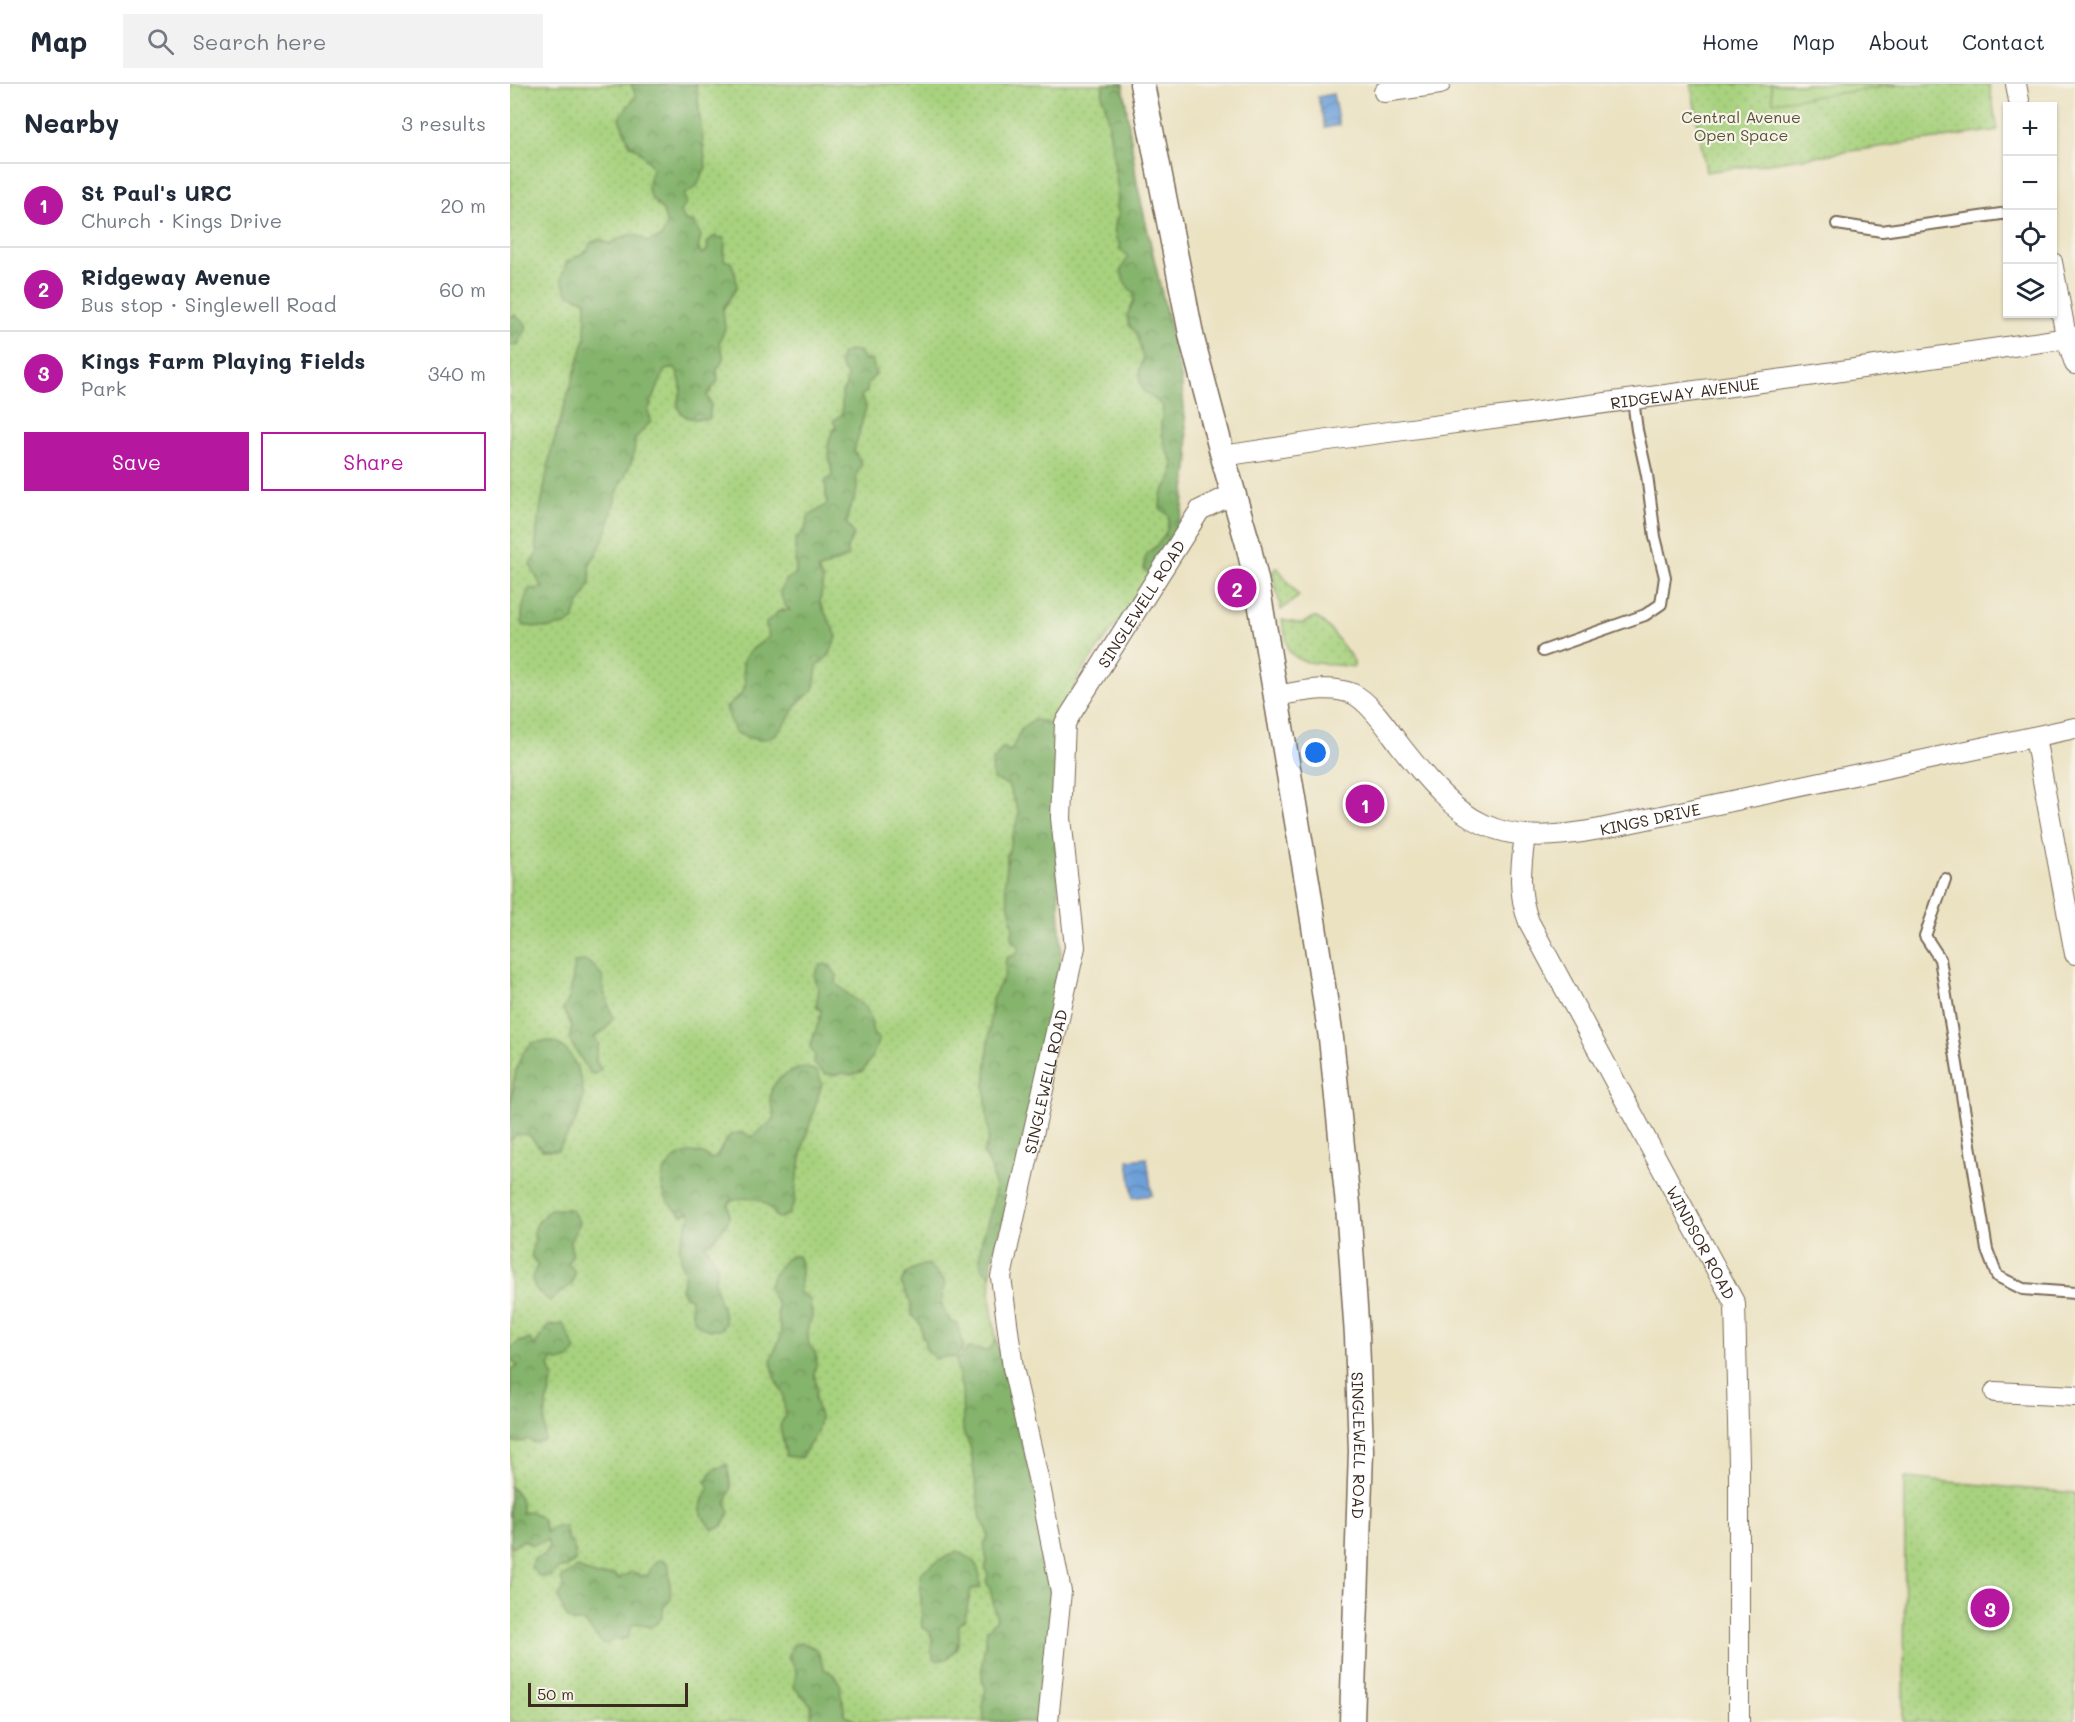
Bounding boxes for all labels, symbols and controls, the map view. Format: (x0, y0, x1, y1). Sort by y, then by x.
search box (123, 14, 543, 68)
text: Map (30, 23, 87, 59)
icon: search (144, 25, 177, 58)
text: Search here (192, 27, 326, 56)
text: Home (1702, 28, 1759, 55)
text: Map (1792, 28, 1835, 55)
text: About (1868, 28, 1929, 55)
text: Contact (1962, 28, 2045, 55)
map controls (2003, 102, 2057, 318)
button: + (2003, 102, 2057, 156)
text: Nearby (24, 106, 119, 140)
park label: Central Avenue Open Space (1681, 106, 1801, 145)
text: 3 results (401, 110, 486, 136)
button: − (2003, 156, 2057, 210)
text: St Paul's URC (81, 178, 231, 207)
text: 1 (39, 192, 48, 218)
text: 20 m (440, 192, 486, 218)
text: Church · Kings Drive (81, 207, 282, 233)
button: locate (2003, 210, 2057, 264)
text: Ridgeway Avenue (81, 262, 271, 291)
button: layers (2003, 264, 2057, 318)
text: 2 (38, 276, 49, 302)
text: 60 m (439, 276, 486, 302)
text: Bus stop · Singlewell Road (81, 291, 336, 317)
text: Kings Farm Playing Fields (81, 346, 365, 375)
text: 3 (38, 360, 50, 386)
text: 340 m (428, 360, 486, 386)
street label: RIDGEWAY AVENUE (1609, 372, 1760, 413)
text: Park (81, 375, 126, 401)
button: Save (24, 432, 249, 491)
button: Share (261, 432, 486, 491)
street label: SINGLEWELL ROAD (1092, 536, 1189, 671)
pin: 2 (1218, 566, 1256, 610)
your location (1301, 738, 1330, 767)
pin: 1 (1346, 782, 1384, 826)
street label: KINGS DRIVE (1598, 797, 1702, 839)
street label: SINGLEWELL ROAD (1018, 1007, 1071, 1156)
street label: WINDSOR ROAD (1663, 1182, 1741, 1303)
street label: SINGLEWELL ROAD (1348, 1371, 1372, 1519)
pin: 3 (1970, 1586, 2010, 1630)
scale bar (528, 1680, 688, 1708)
text: 50 m (537, 1683, 574, 1704)

